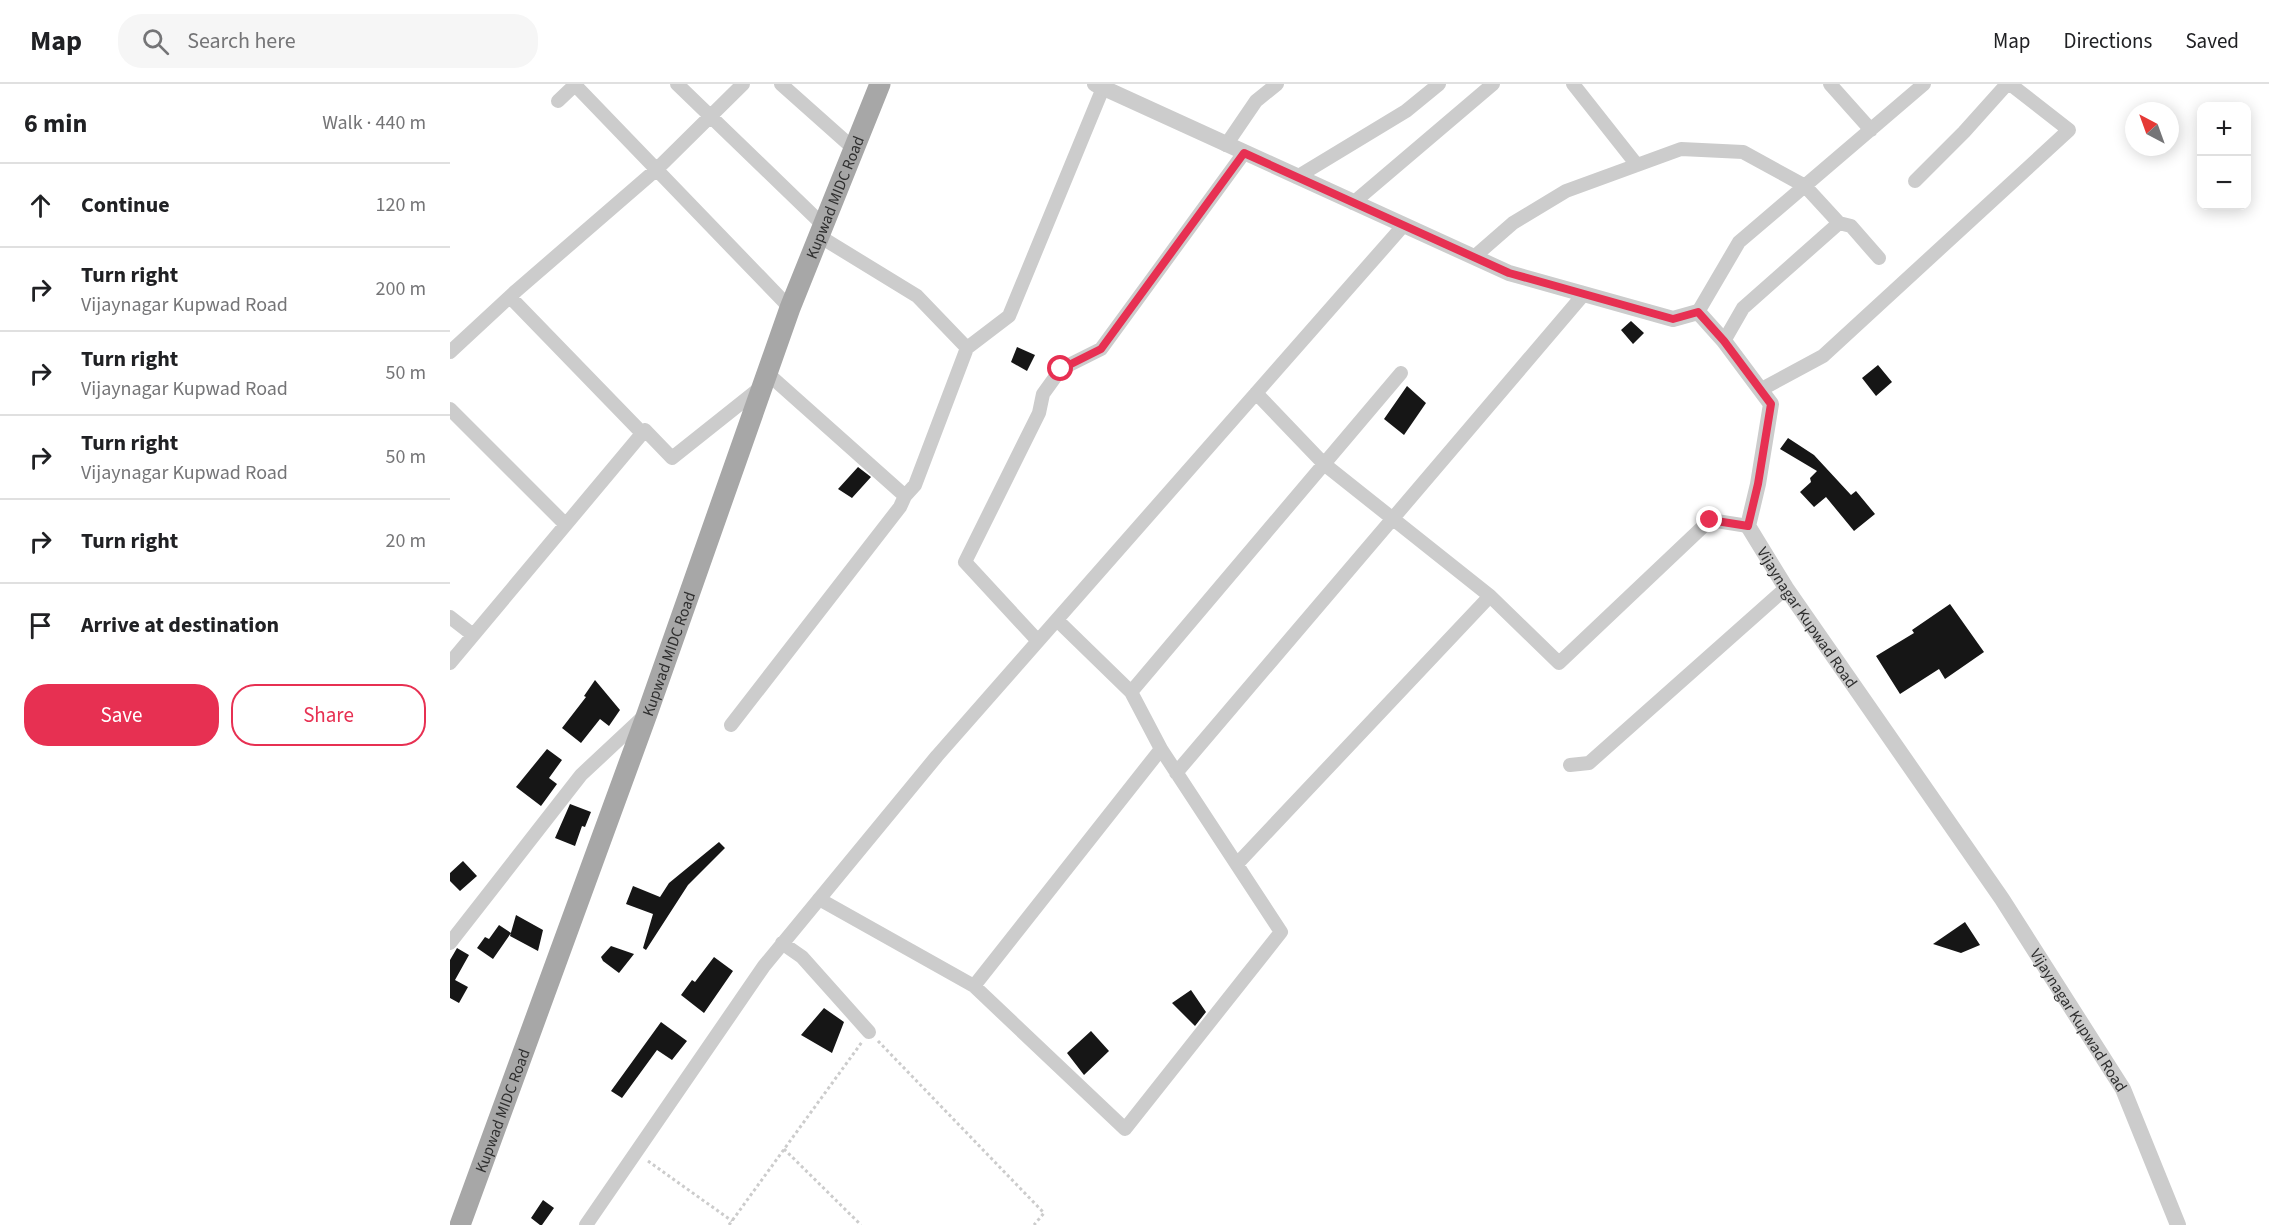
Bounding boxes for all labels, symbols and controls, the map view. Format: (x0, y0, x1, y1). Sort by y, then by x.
search box (118, 14, 538, 68)
text: Map (30, 21, 82, 61)
icon: search (139, 25, 172, 58)
text: Search here (187, 25, 296, 57)
text: Map (1993, 26, 2031, 56)
text: Directions (2064, 26, 2152, 56)
text: Saved (2185, 26, 2239, 56)
north arrow (2125, 102, 2179, 156)
map controls (2197, 102, 2251, 210)
button: + (2197, 102, 2251, 156)
text: 6 min (24, 105, 87, 142)
text: Walk · 440 m (322, 109, 426, 137)
street label: Kupwad MIDC Road (801, 133, 870, 262)
button: − (2197, 156, 2251, 210)
icon: ahead (24, 189, 57, 222)
text: Continue (81, 189, 170, 221)
text: 120 m (376, 191, 426, 219)
text: Turn right (81, 259, 178, 291)
icon: right (24, 273, 57, 306)
text: 200 m (376, 275, 426, 303)
text: Vijaynagar Kupwad Road (81, 291, 288, 319)
text: Turn right (81, 343, 178, 375)
route start (1047, 355, 1073, 381)
icon: right (24, 357, 57, 390)
text: 50 m (386, 359, 426, 387)
text: Vijaynagar Kupwad Road (81, 375, 288, 403)
text: Turn right (81, 427, 178, 459)
icon: right (24, 441, 57, 474)
text: 50 m (386, 443, 426, 471)
text: Vijaynagar Kupwad Road (81, 459, 288, 487)
route end (1696, 506, 1722, 532)
icon: right (24, 525, 57, 558)
text: Turn right (81, 525, 178, 557)
text: 20 m (386, 527, 426, 555)
street label: Vijaynagar Kupwad Road (1751, 543, 1862, 693)
street label: Kupwad MIDC Road (637, 589, 701, 719)
icon: arrive (24, 609, 57, 642)
text: Arrive at destination (81, 609, 279, 641)
button: Save (24, 684, 219, 746)
button: Share (231, 684, 426, 746)
street label: Vijaynagar Kupwad Road (2024, 945, 2132, 1096)
street label: Kupwad MIDC Road (470, 1046, 536, 1176)

